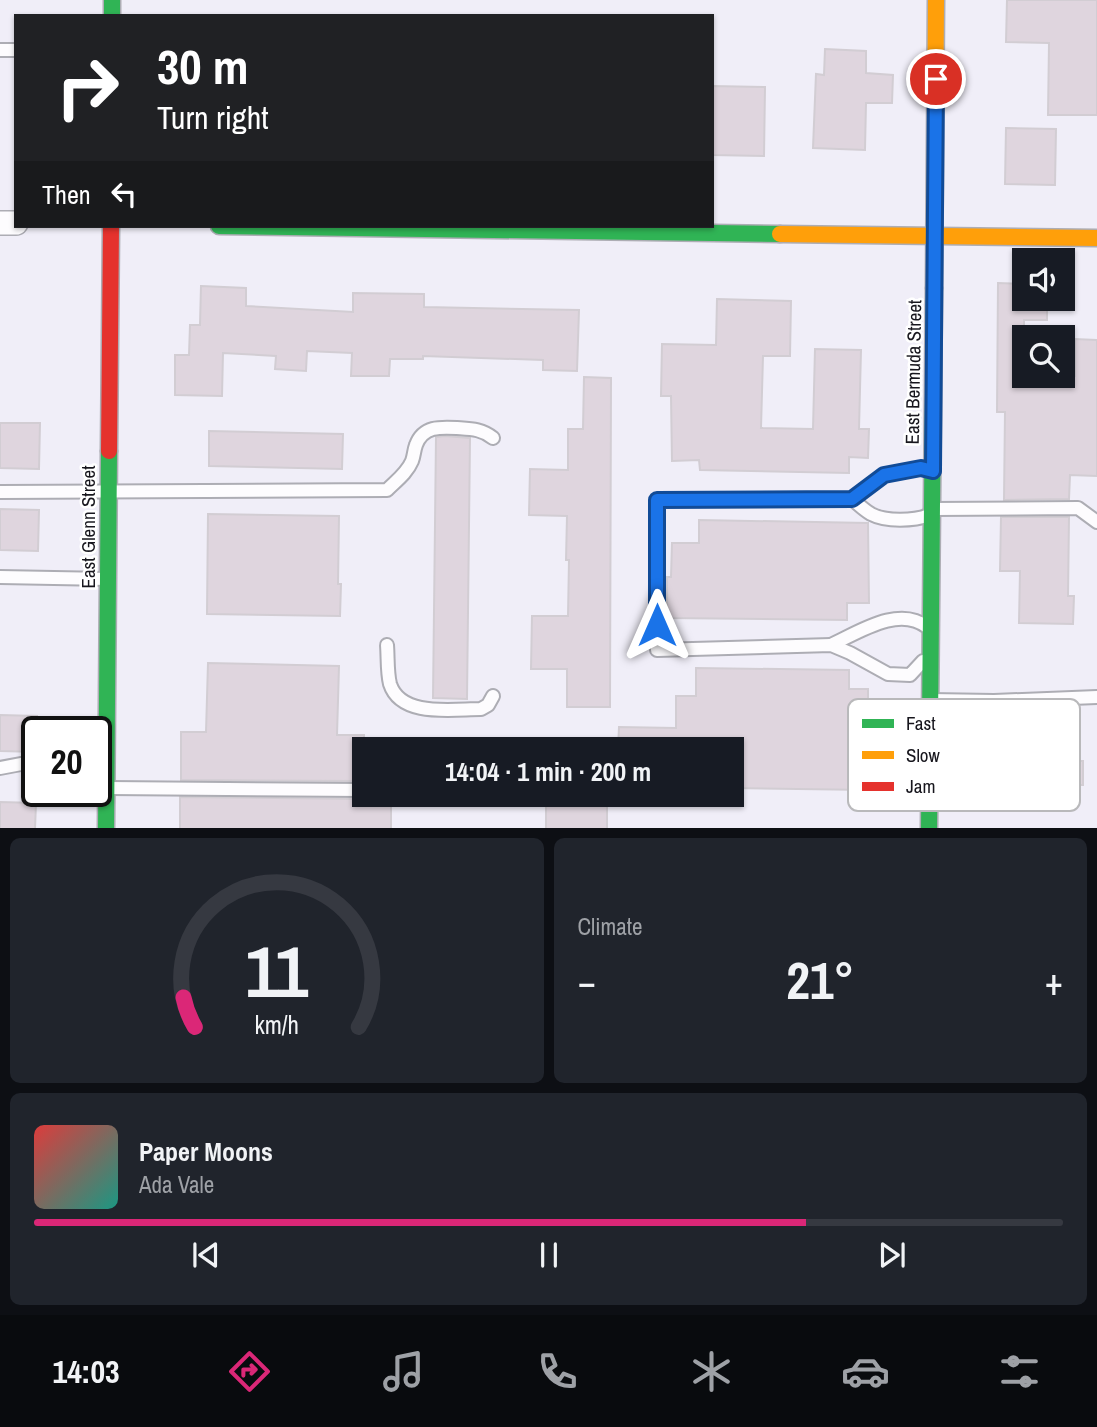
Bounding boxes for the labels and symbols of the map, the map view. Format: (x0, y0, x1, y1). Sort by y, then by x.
pin (906, 49, 966, 109)
street label: East Bermuda Street (899, 299, 927, 445)
street label: East Glenn Street (75, 465, 101, 589)
position arrow (620, 588, 694, 662)
legend (848, 699, 1080, 811)
text: Fast (906, 710, 936, 736)
speed limit sign: 20 (21, 716, 112, 807)
text: Slow (906, 742, 941, 768)
text: Jam (906, 773, 935, 799)

